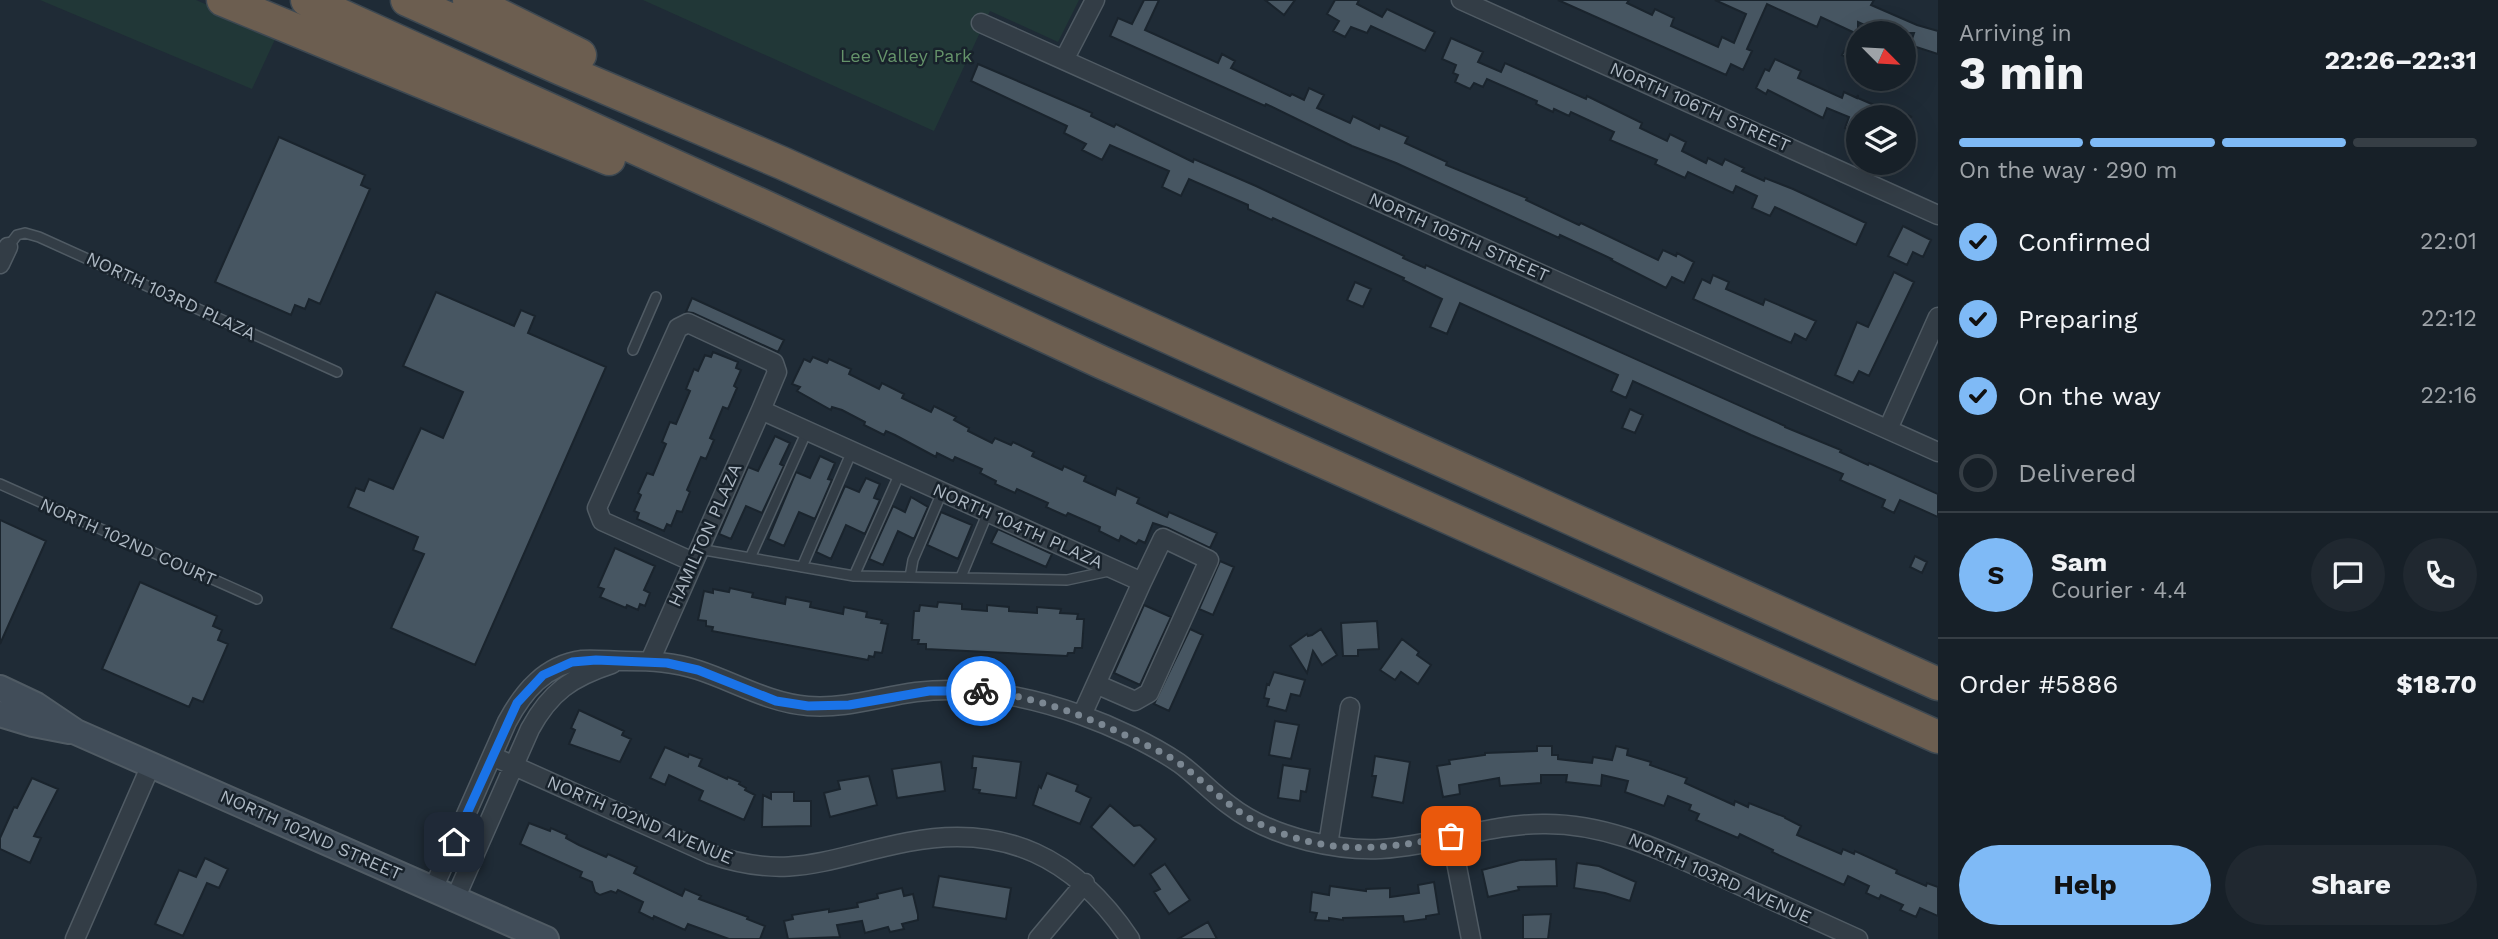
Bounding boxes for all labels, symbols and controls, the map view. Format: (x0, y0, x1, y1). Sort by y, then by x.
text: Arriving in (1959, 20, 2072, 47)
north arrow (1846, 21, 1916, 91)
map controls (1846, 21, 1916, 175)
park label: Lee Valley Park (840, 45, 972, 66)
text: 22:26–22:31 (2324, 45, 2477, 75)
text: 3 min (1959, 46, 2085, 100)
street label: NORTH 106TH STREET (1607, 57, 1794, 156)
button: layers (1846, 105, 1916, 175)
text: On the way · 290 m (1959, 157, 2177, 184)
street label: NORTH 105TH STREET (1366, 187, 1553, 286)
icon: check (1959, 223, 1997, 261)
text: Confirmed (2018, 227, 2151, 257)
text: 22:01 (2420, 228, 2477, 255)
street label: NORTH 103RD PLAZA (83, 247, 259, 344)
icon: check (1959, 300, 1997, 338)
text: Preparing (2018, 304, 2138, 334)
text: 22:12 (2421, 305, 2477, 332)
icon: check (1959, 377, 1997, 415)
text: On the way (2018, 381, 2161, 411)
text: 22:16 (2420, 382, 2477, 409)
text: Delivered (2018, 458, 2137, 488)
street label: HAMILTON PLAZA (664, 460, 746, 610)
street label: NORTH 104TH PLAZA (930, 479, 1107, 573)
street label: NORTH 102ND COURT (37, 493, 219, 590)
button: chat (2311, 538, 2385, 612)
button: phone (2403, 538, 2477, 612)
text: Sam (2051, 547, 2107, 577)
text: S (1988, 560, 2004, 590)
text: Courier · 4.4 (2051, 577, 2187, 604)
courier (946, 656, 1016, 726)
text: Order #5886 (1959, 669, 2118, 699)
text: $18.70 (2396, 669, 2477, 699)
icon: bike (962, 672, 1000, 710)
street label: NORTH 102ND AVENUE (544, 771, 736, 868)
street label: NORTH 102ND STREET (217, 785, 406, 884)
pin (1421, 806, 1481, 866)
pin (424, 812, 484, 872)
icon: bag (1432, 817, 1470, 855)
icon: home (435, 823, 473, 861)
street label: NORTH 103RD AVENUE (1625, 828, 1815, 927)
button: Help (1959, 845, 2211, 925)
button: Share (2225, 845, 2477, 925)

